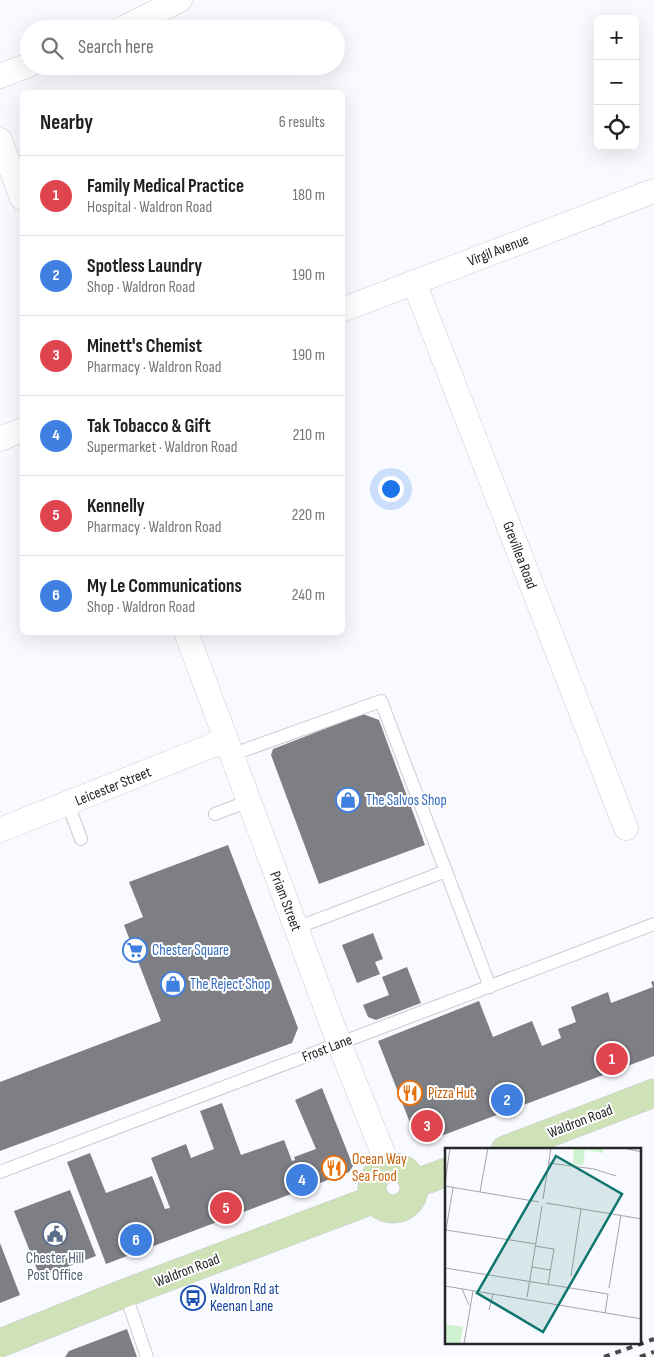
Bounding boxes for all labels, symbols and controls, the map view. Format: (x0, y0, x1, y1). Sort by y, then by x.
map controls (594, 15, 639, 150)
button: + (594, 15, 639, 60)
search box (20, 20, 345, 75)
icon: search (38, 34, 66, 62)
text: Search here (78, 36, 154, 59)
button: − (594, 60, 639, 105)
button: locate (594, 105, 639, 150)
text: Nearby (40, 110, 93, 135)
text: 6 results (279, 113, 325, 132)
text: Family Medical Practice (87, 175, 244, 198)
text: 1 (53, 186, 59, 205)
text: 180 m (292, 186, 325, 205)
text: Hospital · Waldron Road (87, 198, 212, 217)
street label: Virgil Avenue (465, 230, 531, 271)
text: Spotless Laundry (87, 255, 202, 278)
text: 2 (52, 266, 60, 285)
text: 190 m (292, 266, 325, 285)
text: Shop · Waldron Road (87, 278, 195, 297)
text: Minett's Chemist (87, 335, 202, 358)
text: 3 (52, 346, 60, 365)
text: 190 m (292, 346, 325, 365)
text: Pharmacy · Waldron Road (87, 358, 221, 377)
text: Tak Tobacco & Gift (87, 415, 211, 438)
text: 4 (52, 426, 60, 445)
text: 210 m (293, 426, 325, 445)
text: Supermarket · Waldron Road (87, 438, 237, 457)
your location (378, 476, 404, 502)
text: Kennelly (87, 495, 145, 518)
text: 5 (52, 506, 60, 525)
text: 220 m (292, 506, 325, 525)
text: Pharmacy · Waldron Road (87, 518, 221, 537)
street label: Grevillea Road (498, 519, 541, 592)
text: My Le Communications (87, 575, 242, 598)
text: 6 (52, 586, 60, 605)
text: 240 m (292, 586, 325, 605)
text: Shop · Waldron Road (87, 598, 195, 617)
street label: Leicester Street (72, 762, 154, 810)
shop icon: The Salvos Shop (335, 787, 361, 813)
place label: The Salvos Shop (366, 791, 447, 810)
street label: Priam Street (265, 868, 306, 934)
supermarket icon: Chester Square (122, 937, 148, 963)
place label: Chester Square (152, 941, 229, 960)
shop icon: The Reject Shop (160, 971, 186, 997)
place label: The Reject Shop (190, 975, 270, 994)
street label: Frost Lane (299, 1030, 355, 1067)
pin: 1 (596, 1040, 628, 1078)
restaurant icon: Pizza Hut (397, 1080, 423, 1106)
pin: 2 (491, 1081, 523, 1119)
place label: Pizza Hut (428, 1084, 475, 1103)
street label: Waldron Road (545, 1100, 615, 1143)
pin: 3 (411, 1107, 443, 1145)
inset map (445, 1148, 642, 1344)
place label: Ocean Way Sea Food (352, 1150, 407, 1186)
restaurant icon: Ocean Way Sea Food (321, 1155, 347, 1181)
pin: 4 (286, 1161, 318, 1199)
pin: 5 (210, 1189, 242, 1227)
public building icon: Chester Hill Post Office (42, 1221, 68, 1247)
pin: 6 (120, 1221, 152, 1259)
place label: Chester Hill Post Office (26, 1249, 84, 1285)
street label: Waldron Road (152, 1249, 222, 1292)
place label: Waldron Rd at Keenan Lane (210, 1280, 279, 1316)
bus stop icon: Waldron Rd at Keenan Lane (180, 1285, 206, 1311)

